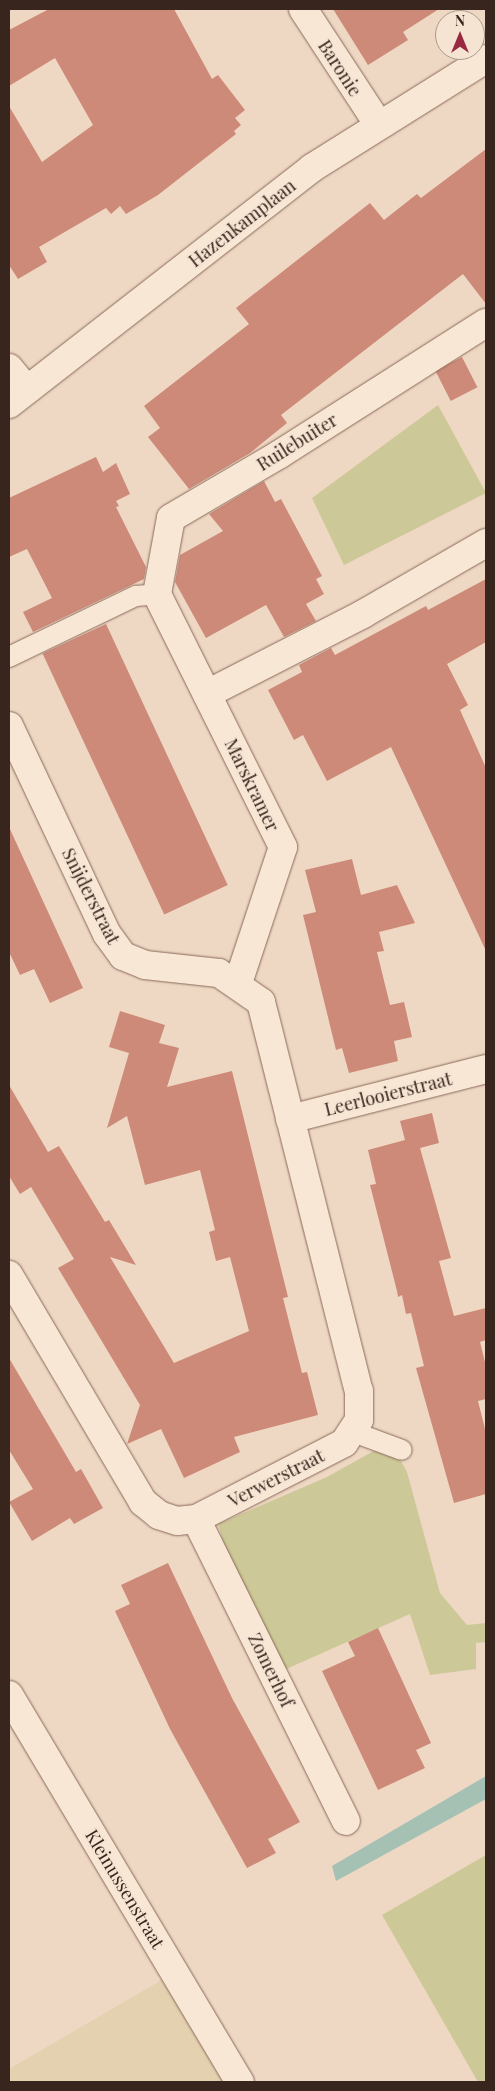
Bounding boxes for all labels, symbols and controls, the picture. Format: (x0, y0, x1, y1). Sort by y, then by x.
north arrow (435, 10, 485, 60)
text: N (455, 11, 465, 30)
street label: Baronie (314, 36, 366, 100)
street label: Hazenkamplaan (184, 175, 300, 271)
street label: Ruilebuiter (253, 409, 341, 475)
street label: Marskramer (220, 735, 284, 835)
street label: Snijderstraat (58, 844, 124, 948)
street label: Leerlooierstraat (322, 1068, 454, 1120)
street label: Verwerstraat (224, 1445, 328, 1511)
street label: Zomerhof (244, 1629, 298, 1711)
street label: Kleinussenstraat (81, 1826, 169, 1952)

